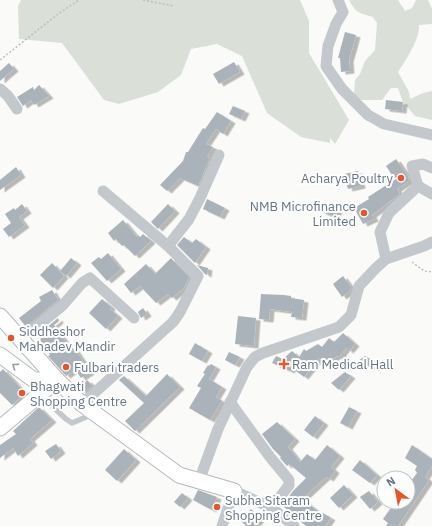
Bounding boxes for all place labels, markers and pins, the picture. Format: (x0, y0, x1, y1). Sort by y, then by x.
place label: Acharya Poultry (301, 170, 394, 187)
marker: Acharya Poultry (396, 173, 406, 183)
place label: NMB Microfinance Limited (250, 198, 356, 230)
marker: NMB Microfinance Limited (359, 208, 369, 218)
place label: Siddheshor Mahadev Mandir (19, 323, 116, 355)
marker: Siddheshor Mahadev Mandir (6, 333, 16, 343)
place label: Ram Medical Hall (292, 356, 394, 373)
place label: Fulbari traders (74, 359, 159, 376)
marker: Ram Medical Hall (279, 359, 289, 369)
marker: Fulbari traders (61, 362, 71, 372)
place label: Bhagwati Shopping Centre (30, 378, 127, 410)
marker: Bhagwati Shopping Centre (17, 388, 27, 398)
place label: Subha Sitaram Shopping Centre (225, 492, 322, 524)
marker: Subha Sitaram Shopping Centre (212, 502, 222, 512)

